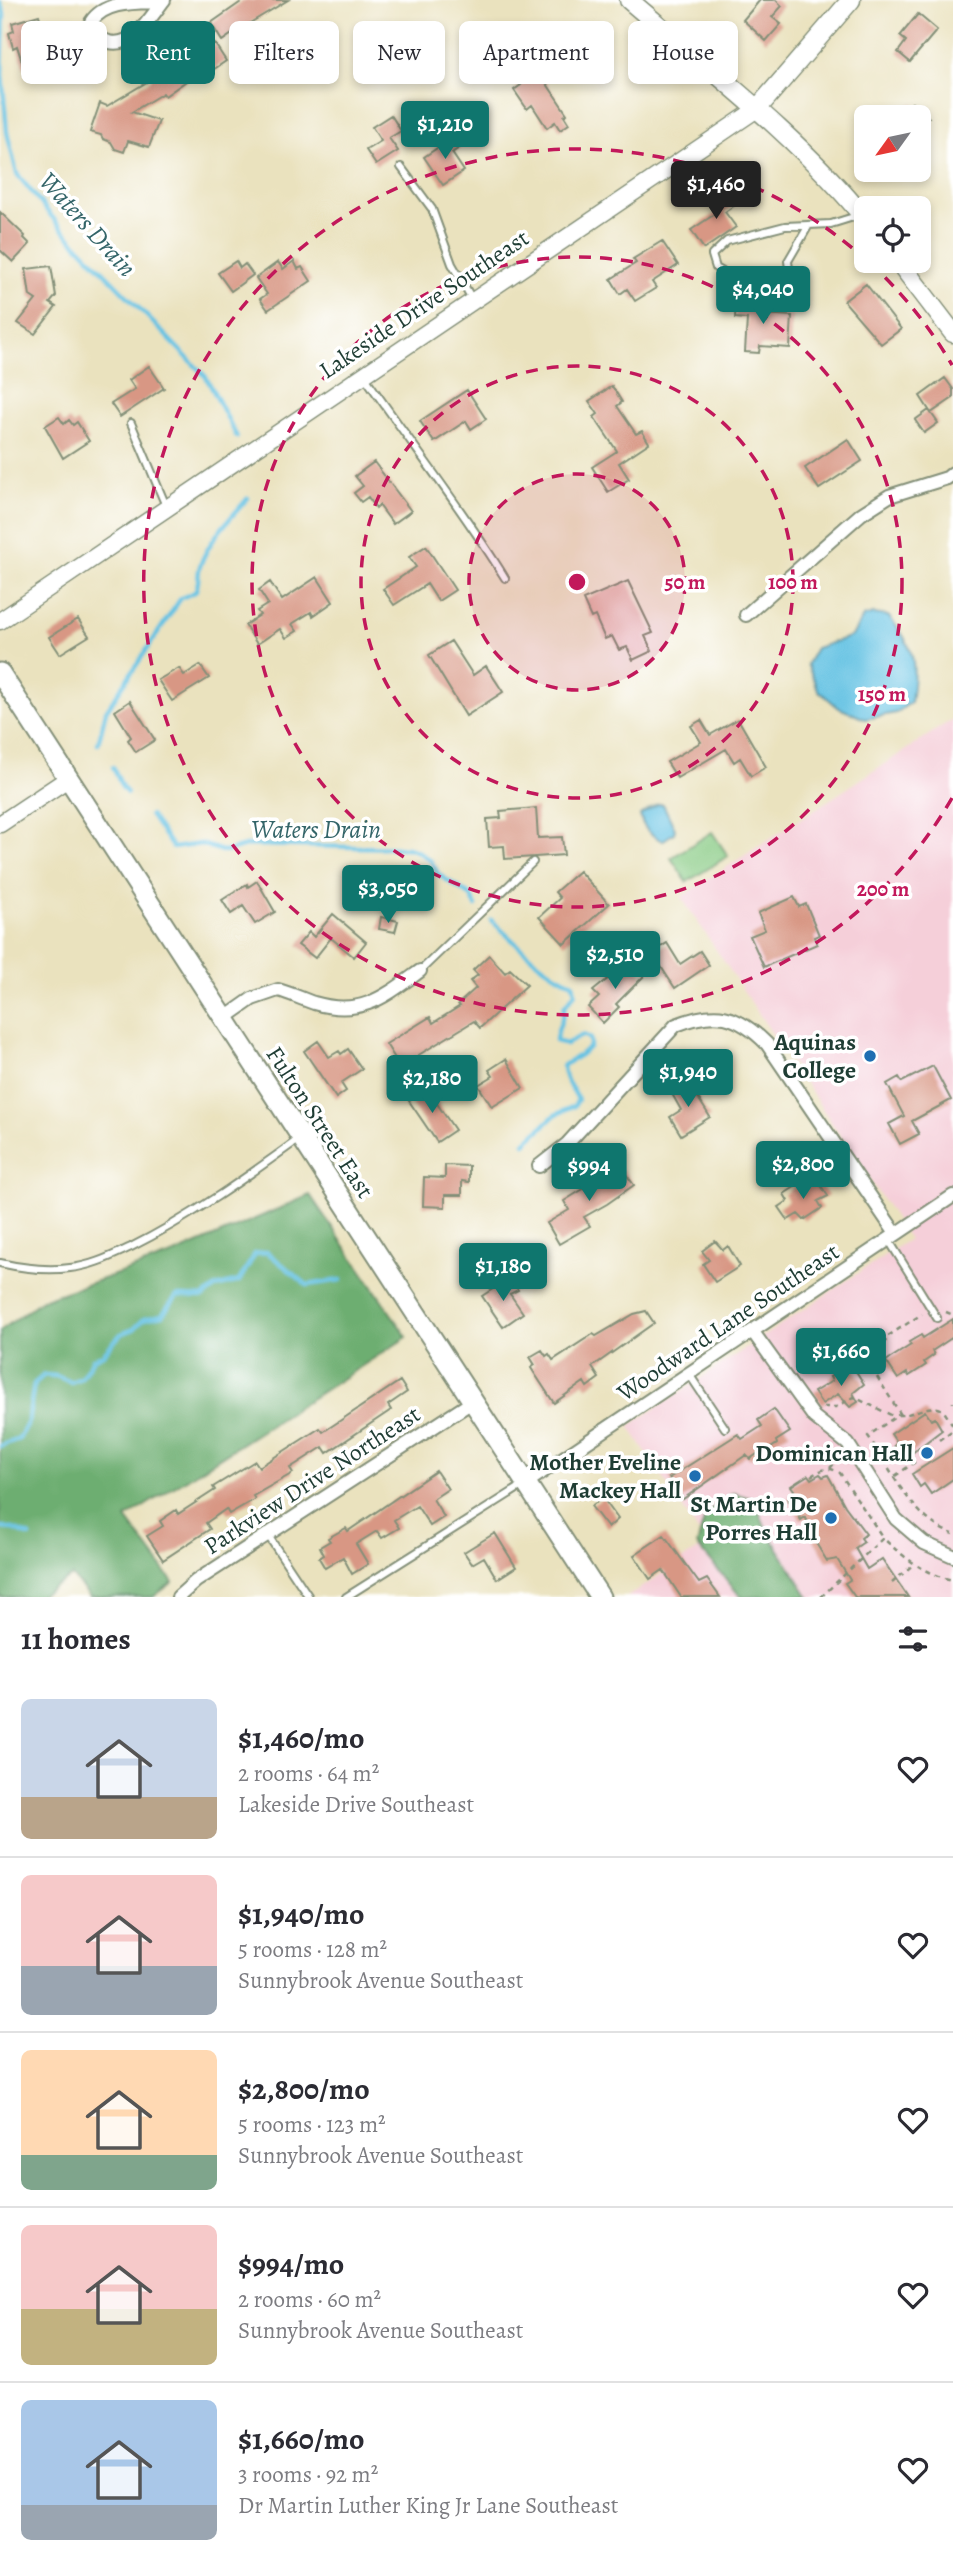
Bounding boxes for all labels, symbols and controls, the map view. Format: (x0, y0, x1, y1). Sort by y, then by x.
chip: Buy (21, 21, 107, 84)
chip: Rent (121, 21, 215, 84)
chip: Filters (229, 21, 339, 84)
chip: New (353, 21, 445, 84)
chip: Apartment (459, 21, 614, 84)
chip: House (628, 21, 738, 84)
pin: $1,210 (388, 102, 502, 161)
north arrow (854, 105, 931, 182)
map controls (854, 105, 931, 273)
text: $1,210 (417, 108, 473, 139)
pin: $1,460 (659, 162, 773, 221)
water label: Waters Drain (31, 164, 144, 284)
text: $1,460 (687, 168, 745, 199)
button: locate (854, 196, 931, 273)
street label: Lakeside Drive Southeast (313, 222, 535, 386)
pin: $4,040 (706, 266, 820, 326)
text: $4,040 (732, 273, 794, 304)
text: 50 m (665, 568, 706, 596)
text: 100 m (768, 568, 818, 596)
centre of rings (565, 570, 589, 594)
text: 150 m (858, 680, 907, 708)
water label: Waters Drain (251, 812, 381, 847)
pin: $3,050 (331, 866, 445, 925)
text: $3,050 (358, 872, 418, 903)
text: 200 m (857, 875, 910, 903)
pin: $2,510 (558, 932, 672, 991)
text: $2,510 (586, 938, 644, 969)
place label: Aquinas College (773, 1026, 856, 1086)
street label: Fulton Street East (259, 1040, 381, 1204)
marker: Aquinas College (862, 1048, 878, 1064)
pin: $1,940 (631, 1050, 745, 1109)
pin: $2,180 (375, 1056, 489, 1115)
text: $1,940 (659, 1056, 717, 1087)
text: $2,180 (403, 1062, 461, 1093)
pin: $2,800 (746, 1142, 860, 1201)
pin: $994 (548, 1144, 630, 1203)
text: $2,800 (772, 1148, 834, 1179)
text: $994 (568, 1150, 610, 1181)
street label: Woodward Lane Southeast (610, 1236, 845, 1409)
pin: $1,180 (446, 1244, 560, 1303)
text: $1,180 (475, 1250, 531, 1281)
pin: $1,660 (784, 1328, 898, 1388)
text: $1,660 (812, 1335, 870, 1366)
street label: Parkview Drive Northeast (198, 1398, 426, 1562)
place label: Dominican Hall (755, 1437, 914, 1469)
marker: Dominican Hall (919, 1445, 935, 1461)
place label: Mother Eveline Mackey Hall (529, 1446, 682, 1506)
marker: Mother Eveline Mackey Hall (687, 1468, 703, 1484)
place label: St Martin De Porres Hall (690, 1488, 818, 1548)
marker: St Martin De Porres Hall (823, 1510, 839, 1526)
text: 11 homes (21, 1619, 131, 1659)
icon: filters (894, 1620, 932, 1658)
text: $1,460/mo (238, 1718, 364, 1758)
icon: home (77, 1727, 161, 1811)
icon: heart (894, 1750, 932, 1788)
text: 2 rooms · 64 m² (238, 1758, 379, 1789)
text: Lakeside Drive Southeast (238, 1789, 474, 1820)
text: $1,940/mo (238, 1894, 364, 1934)
icon: home (77, 1903, 161, 1987)
icon: heart (894, 1926, 932, 1964)
text: 5 rooms · 128 m² (238, 1934, 387, 1965)
text: Sunnybrook Avenue Southeast (238, 1965, 523, 1996)
text: $2,800/mo (238, 2069, 370, 2109)
icon: home (77, 2078, 161, 2162)
icon: heart (894, 2101, 932, 2139)
text: 5 rooms · 123 m² (238, 2109, 386, 2140)
text: Sunnybrook Avenue Southeast (238, 2140, 523, 2171)
text: $994/mo (238, 2244, 344, 2284)
icon: home (77, 2253, 161, 2337)
icon: heart (894, 2276, 932, 2314)
text: 2 rooms · 60 m² (238, 2284, 381, 2315)
text: Sunnybrook Avenue Southeast (238, 2315, 523, 2346)
text: $1,660/mo (238, 2419, 364, 2459)
icon: home (77, 2428, 161, 2512)
icon: heart (894, 2451, 932, 2489)
text: 3 rooms · 92 m² (238, 2459, 378, 2490)
text: Dr Martin Luther King Jr Lane Southeast (238, 2490, 618, 2521)

